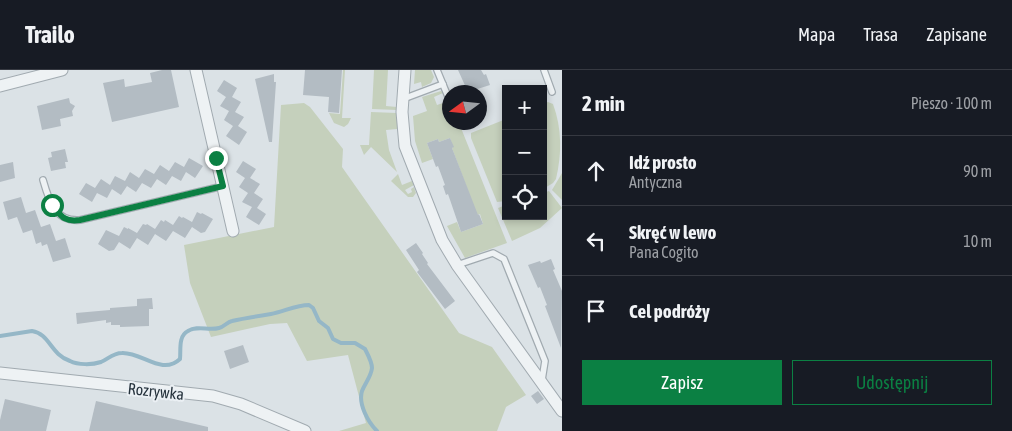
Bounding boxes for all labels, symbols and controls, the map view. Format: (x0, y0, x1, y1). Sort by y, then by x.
text: Trailo (25, 21, 75, 48)
text: Mapa (798, 24, 835, 45)
text: Trasa (863, 24, 898, 45)
text: Zapisane (926, 24, 987, 45)
north arrow (442, 85, 487, 130)
map controls (502, 85, 547, 220)
button: + (502, 85, 547, 130)
text: 2 min (582, 91, 625, 115)
text: Pieszo · 100 m (911, 94, 992, 112)
button: − (502, 130, 547, 175)
route end (205, 147, 228, 170)
text: Idź prosto (629, 151, 697, 173)
icon: ahead (582, 157, 610, 185)
text: 90 m (963, 162, 992, 180)
text: Antyczna (629, 173, 683, 191)
button: locate (502, 175, 547, 220)
route start (41, 194, 64, 217)
text: Skręć w lewo (629, 221, 716, 243)
icon: left (582, 227, 610, 255)
text: 10 m (963, 232, 992, 250)
text: Pana Cogito (629, 243, 699, 261)
icon: arrive (582, 297, 610, 325)
text: Cel podróży (629, 300, 710, 322)
button: Zapisz (582, 360, 782, 405)
button: Udostępnij (792, 360, 992, 405)
street label: Rozrywka (127, 379, 185, 404)

